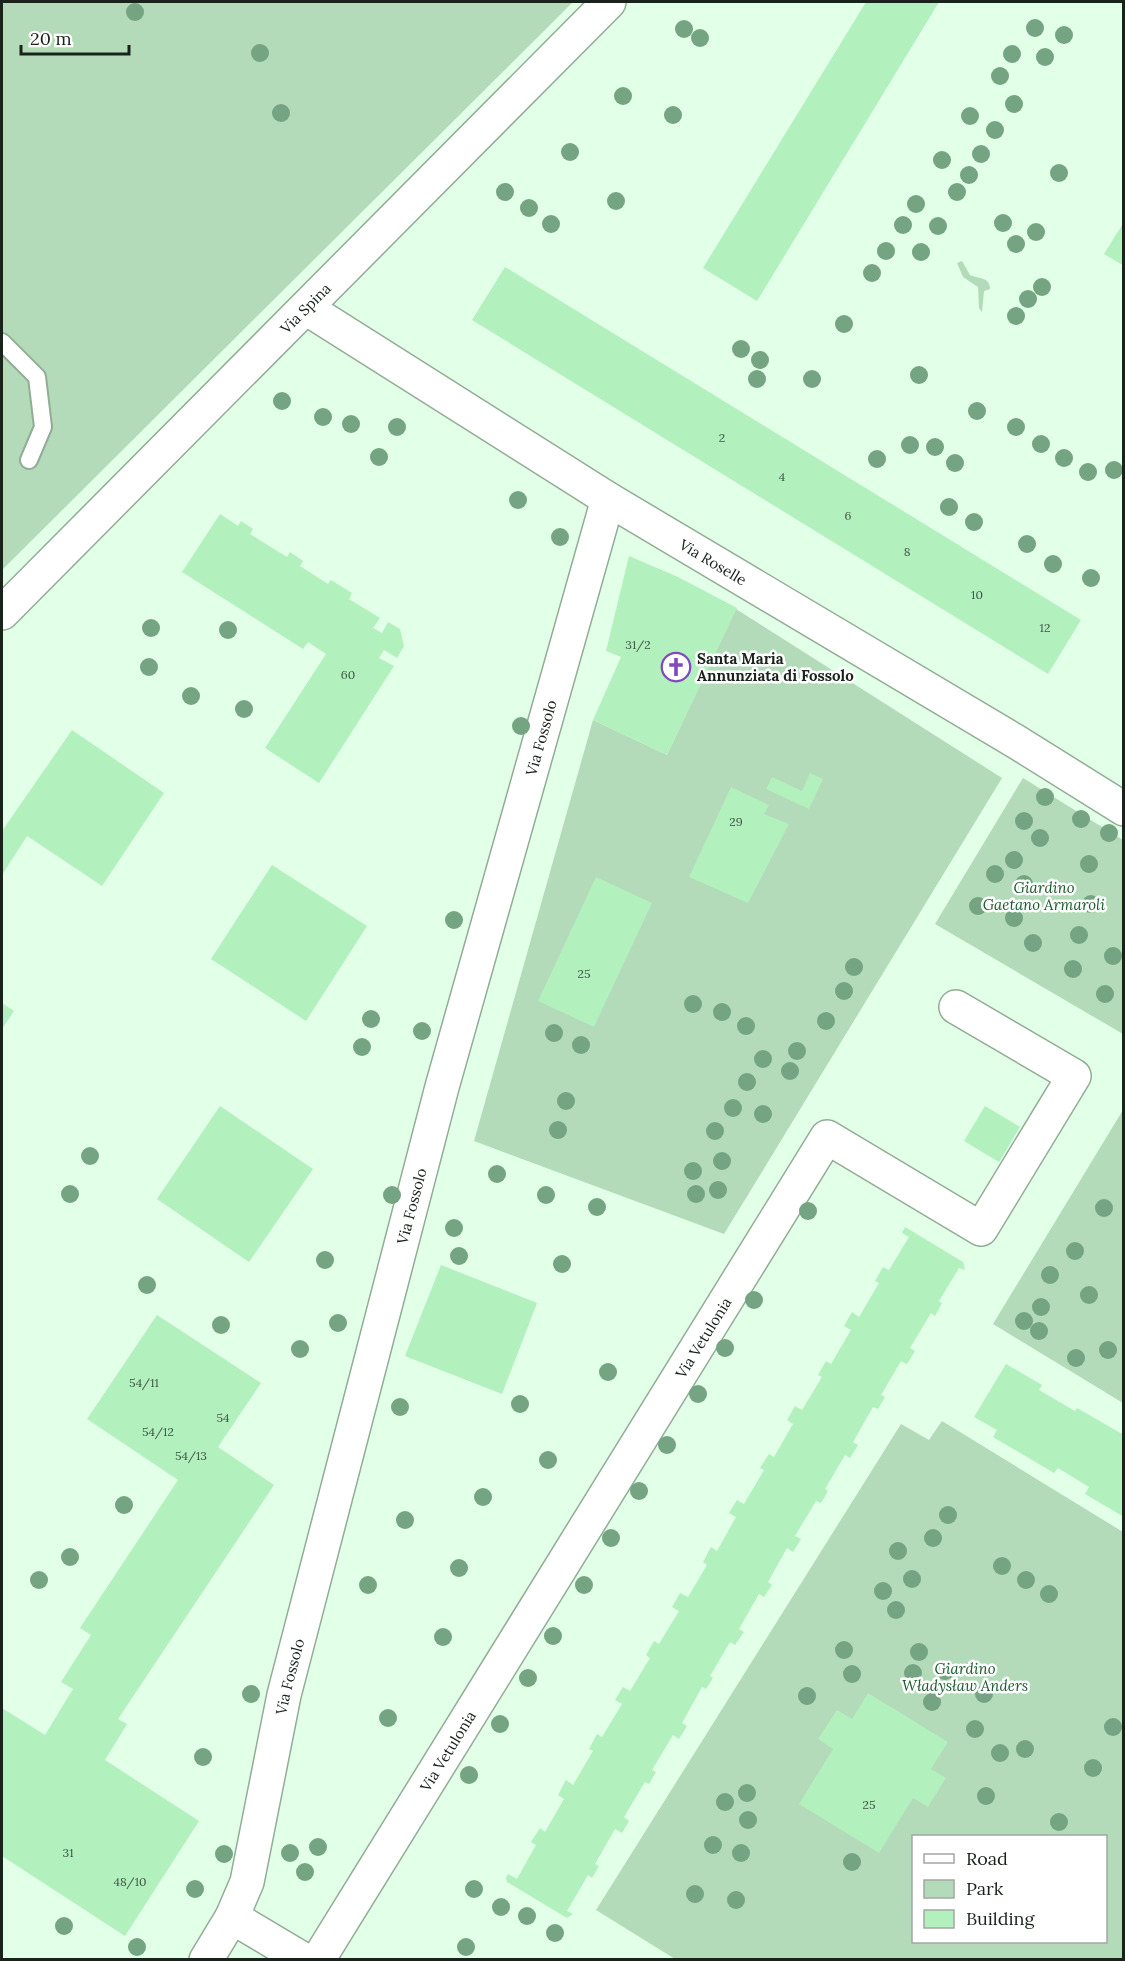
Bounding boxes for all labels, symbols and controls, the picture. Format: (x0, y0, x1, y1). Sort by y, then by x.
scale bar (21, 18, 129, 56)
text: 20 m (30, 27, 72, 50)
street label: Via Spina (275, 278, 335, 338)
house number: 2 (719, 430, 725, 445)
house number: 4 (779, 469, 786, 484)
house number: 6 (845, 508, 852, 523)
street label: Via Roselle (675, 534, 751, 589)
house number: 8 (904, 544, 911, 559)
house number: 10 (971, 587, 983, 602)
house number: 12 (1040, 620, 1050, 635)
house number: 31/2 (625, 637, 651, 653)
place label: Santa Maria Annunziata di Fossolo (697, 649, 854, 685)
church icon: Santa Maria Annunziata di Fossolo (660, 651, 692, 683)
house number: 60 (341, 667, 355, 682)
street label: Via Fossolo (521, 697, 560, 779)
house number: 29 (729, 814, 743, 829)
park label: Giardino Gaetano Armaroli (983, 878, 1105, 914)
house number: 25 (578, 966, 590, 981)
street label: Via Fossolo (392, 1166, 430, 1247)
street label: Via Vetulonia (670, 1293, 735, 1382)
house number: 54/11 (129, 1375, 159, 1391)
house number: 54 (216, 1410, 230, 1425)
house number: 54/12 (142, 1424, 174, 1440)
house number: 54/13 (175, 1448, 207, 1464)
street label: Via Fossolo (271, 1636, 308, 1717)
park label: Giardino Władysław Anders (902, 1659, 1028, 1695)
street label: Via Vetulonia (415, 1707, 480, 1796)
house number: 25 (863, 1797, 875, 1812)
legend (912, 1835, 1107, 1943)
house number: 31 (62, 1845, 74, 1860)
text: Road (966, 1847, 1008, 1870)
house number: 48/10 (114, 1874, 146, 1890)
text: Park (966, 1877, 1004, 1900)
text: Building (966, 1907, 1036, 1930)

